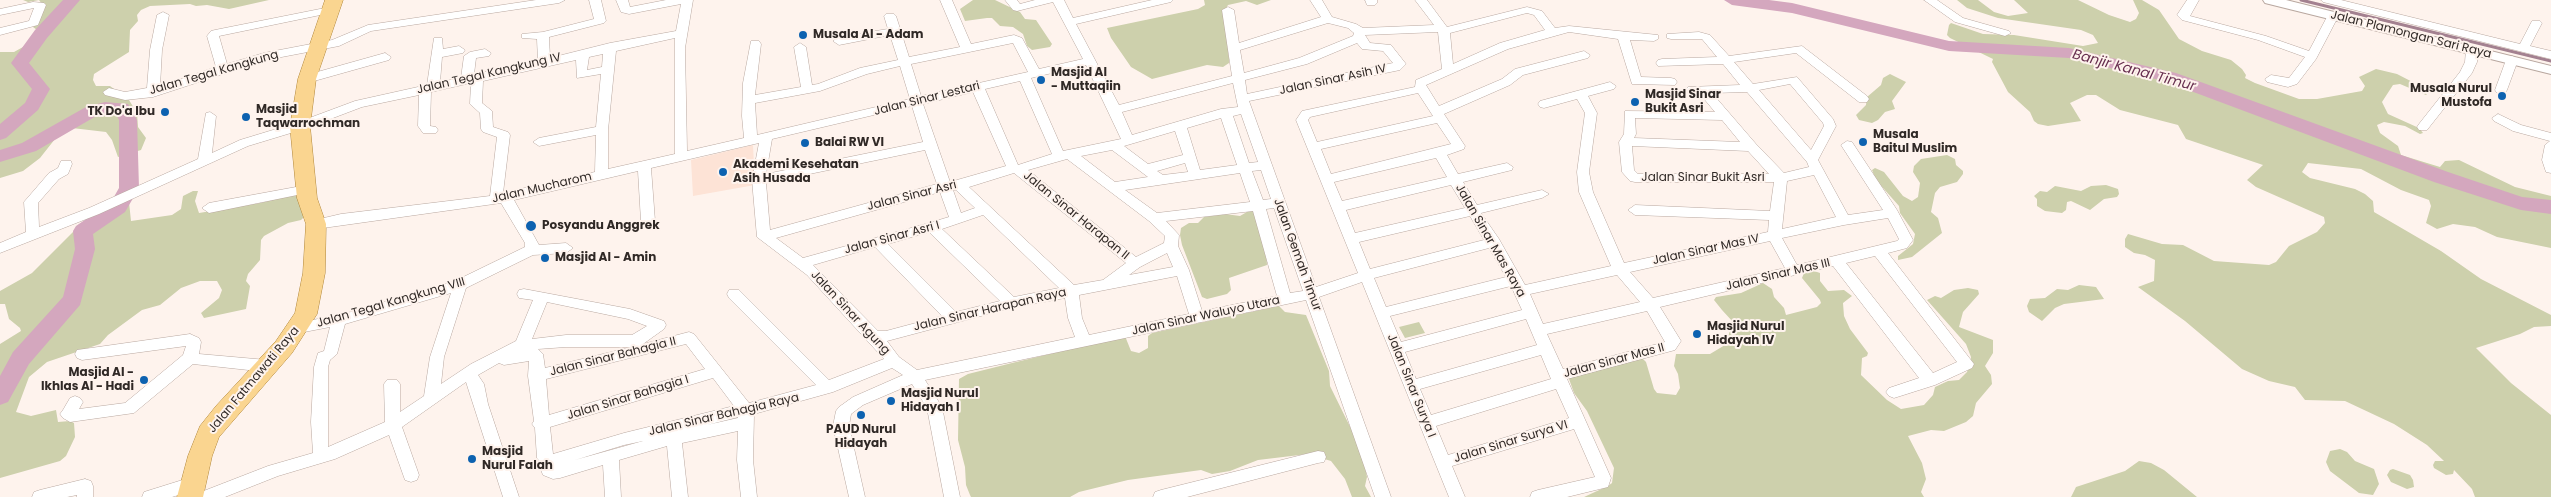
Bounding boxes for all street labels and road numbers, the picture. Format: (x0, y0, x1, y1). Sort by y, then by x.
street label: Jalan Plamongan Sari Raya (2329, 8, 2493, 62)
street label: Jalan Tegal Kangkung (148, 48, 280, 98)
street label: Jalan Tegal Kangkung IV (415, 50, 563, 98)
street label: Jalan Sinar Asih IV (1278, 62, 1388, 98)
street label: Jalan Sinar Lestari (873, 79, 981, 119)
street label: Jalan Sinar Harapan II (1020, 169, 1132, 263)
street label: Jalan Mucharom (491, 170, 593, 206)
street label: Jalan Sinar Bukit Asri (1641, 171, 1765, 185)
street label: Jalan Sinar Asri (866, 178, 958, 214)
street label: Jalan Sinar Mas Raya (1452, 182, 1528, 300)
street label: Jalan Gemah Timur (1270, 197, 1324, 313)
street label: Jalan Sinar Asri I (843, 218, 941, 258)
street label: Jalan Sinar Mas IV (1651, 232, 1761, 268)
street label: Jalan Sinar Mas III (1724, 256, 1832, 294)
street label: Jalan Sinar Agung (807, 268, 893, 358)
street label: Jalan Tegal Kangkung VIII (315, 275, 467, 331)
street label: Jalan Sinar Harapan Raya (912, 285, 1068, 335)
street label: Jalan Sinar Waluyo Utara (1131, 293, 1281, 339)
street label: Jalan Fatmawati Raya (205, 324, 303, 436)
street label: Jalan Sinar Surya I (1384, 332, 1438, 440)
street label: Jalan Sinar Bahagia II (548, 334, 678, 380)
street label: Jalan Sinar Mas II (1562, 341, 1666, 381)
street label: Jalan Sinar Bahagia I (565, 373, 691, 423)
street label: Jalan Sinar Bahagia Raya (647, 391, 801, 439)
street label: Jalan Sinar Surya VI (1452, 418, 1570, 466)

